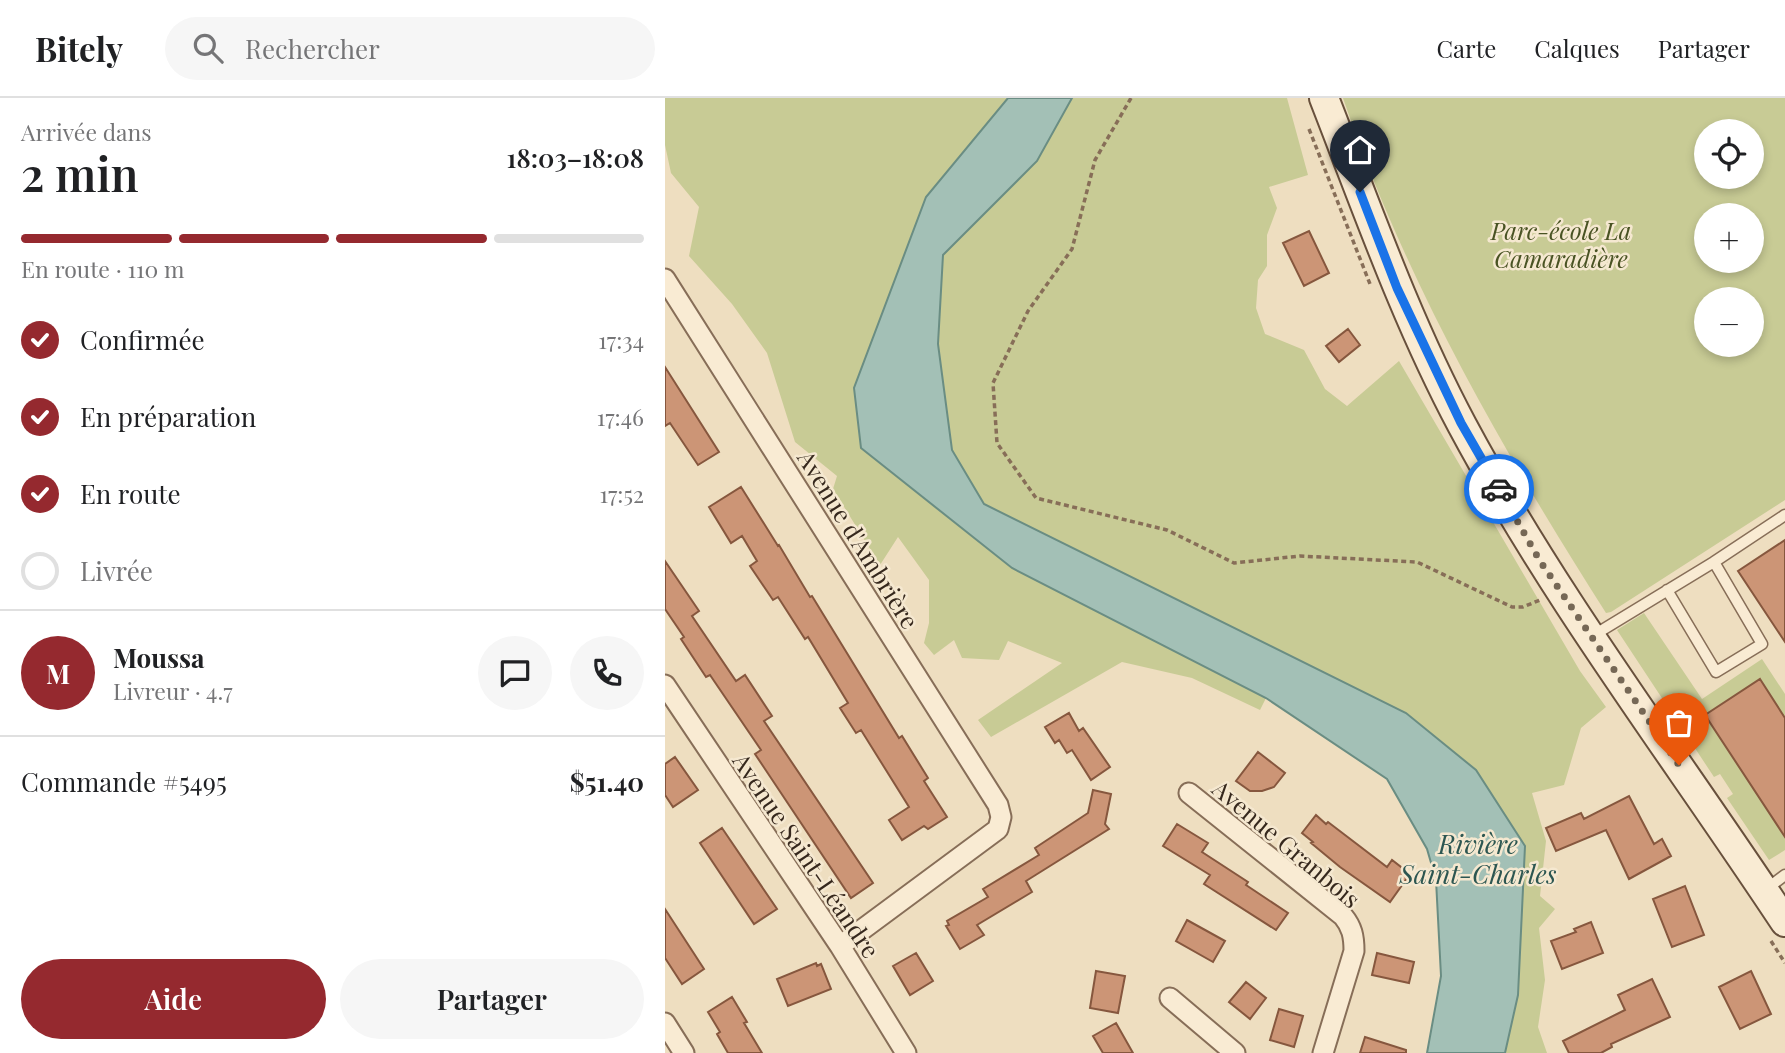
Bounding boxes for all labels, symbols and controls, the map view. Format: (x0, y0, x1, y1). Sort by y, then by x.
search box (165, 17, 655, 80)
text: Bitely (35, 26, 123, 70)
icon: search (189, 29, 227, 67)
text: Rechercher (245, 31, 380, 66)
text: Carte (1437, 32, 1496, 64)
text: Calques (1534, 32, 1620, 64)
text: Partager (1658, 32, 1750, 64)
text: Arrivée dans (21, 116, 152, 147)
map controls (1694, 119, 1764, 357)
button: locate (1694, 119, 1764, 189)
pin (1330, 120, 1390, 192)
icon: home (1341, 131, 1379, 169)
text: 18:03–18:08 (507, 140, 644, 175)
text: 2 min (21, 142, 139, 204)
button: + (1694, 203, 1764, 273)
park label: Parc-école La Camaradière (1490, 214, 1631, 274)
text: En route · 110 m (21, 253, 184, 284)
button: − (1694, 287, 1764, 357)
icon: check (21, 321, 59, 359)
text: Confirmée (80, 322, 205, 357)
text: 17:34 (598, 324, 644, 355)
icon: check (21, 398, 59, 436)
text: En préparation (80, 399, 256, 434)
text: 17:46 (597, 401, 644, 432)
street label: Avenue d'Ambrière (791, 443, 927, 634)
courier (1464, 454, 1534, 524)
icon: car (1480, 470, 1518, 508)
icon: check (21, 475, 59, 513)
text: En route (80, 476, 181, 511)
text: 17:52 (599, 478, 644, 509)
text: Livrée (80, 553, 153, 588)
button: chat (478, 636, 552, 710)
button: phone (570, 636, 644, 710)
text: Moussa (113, 640, 205, 675)
text: M (46, 656, 70, 691)
text: Livreur · 4.7 (113, 675, 233, 706)
pin (1649, 693, 1709, 765)
icon: bag (1660, 704, 1698, 742)
street label: Avenue Saint-Léandre (726, 745, 888, 964)
text: Commande #5495 (21, 764, 227, 799)
text: $51.40 (570, 764, 644, 799)
street label: Avenue Granbois (1206, 771, 1368, 914)
water label: Rivière Saint-Charles (1398, 826, 1557, 891)
button: Aide (21, 959, 326, 1039)
button: Partager (340, 959, 644, 1039)

